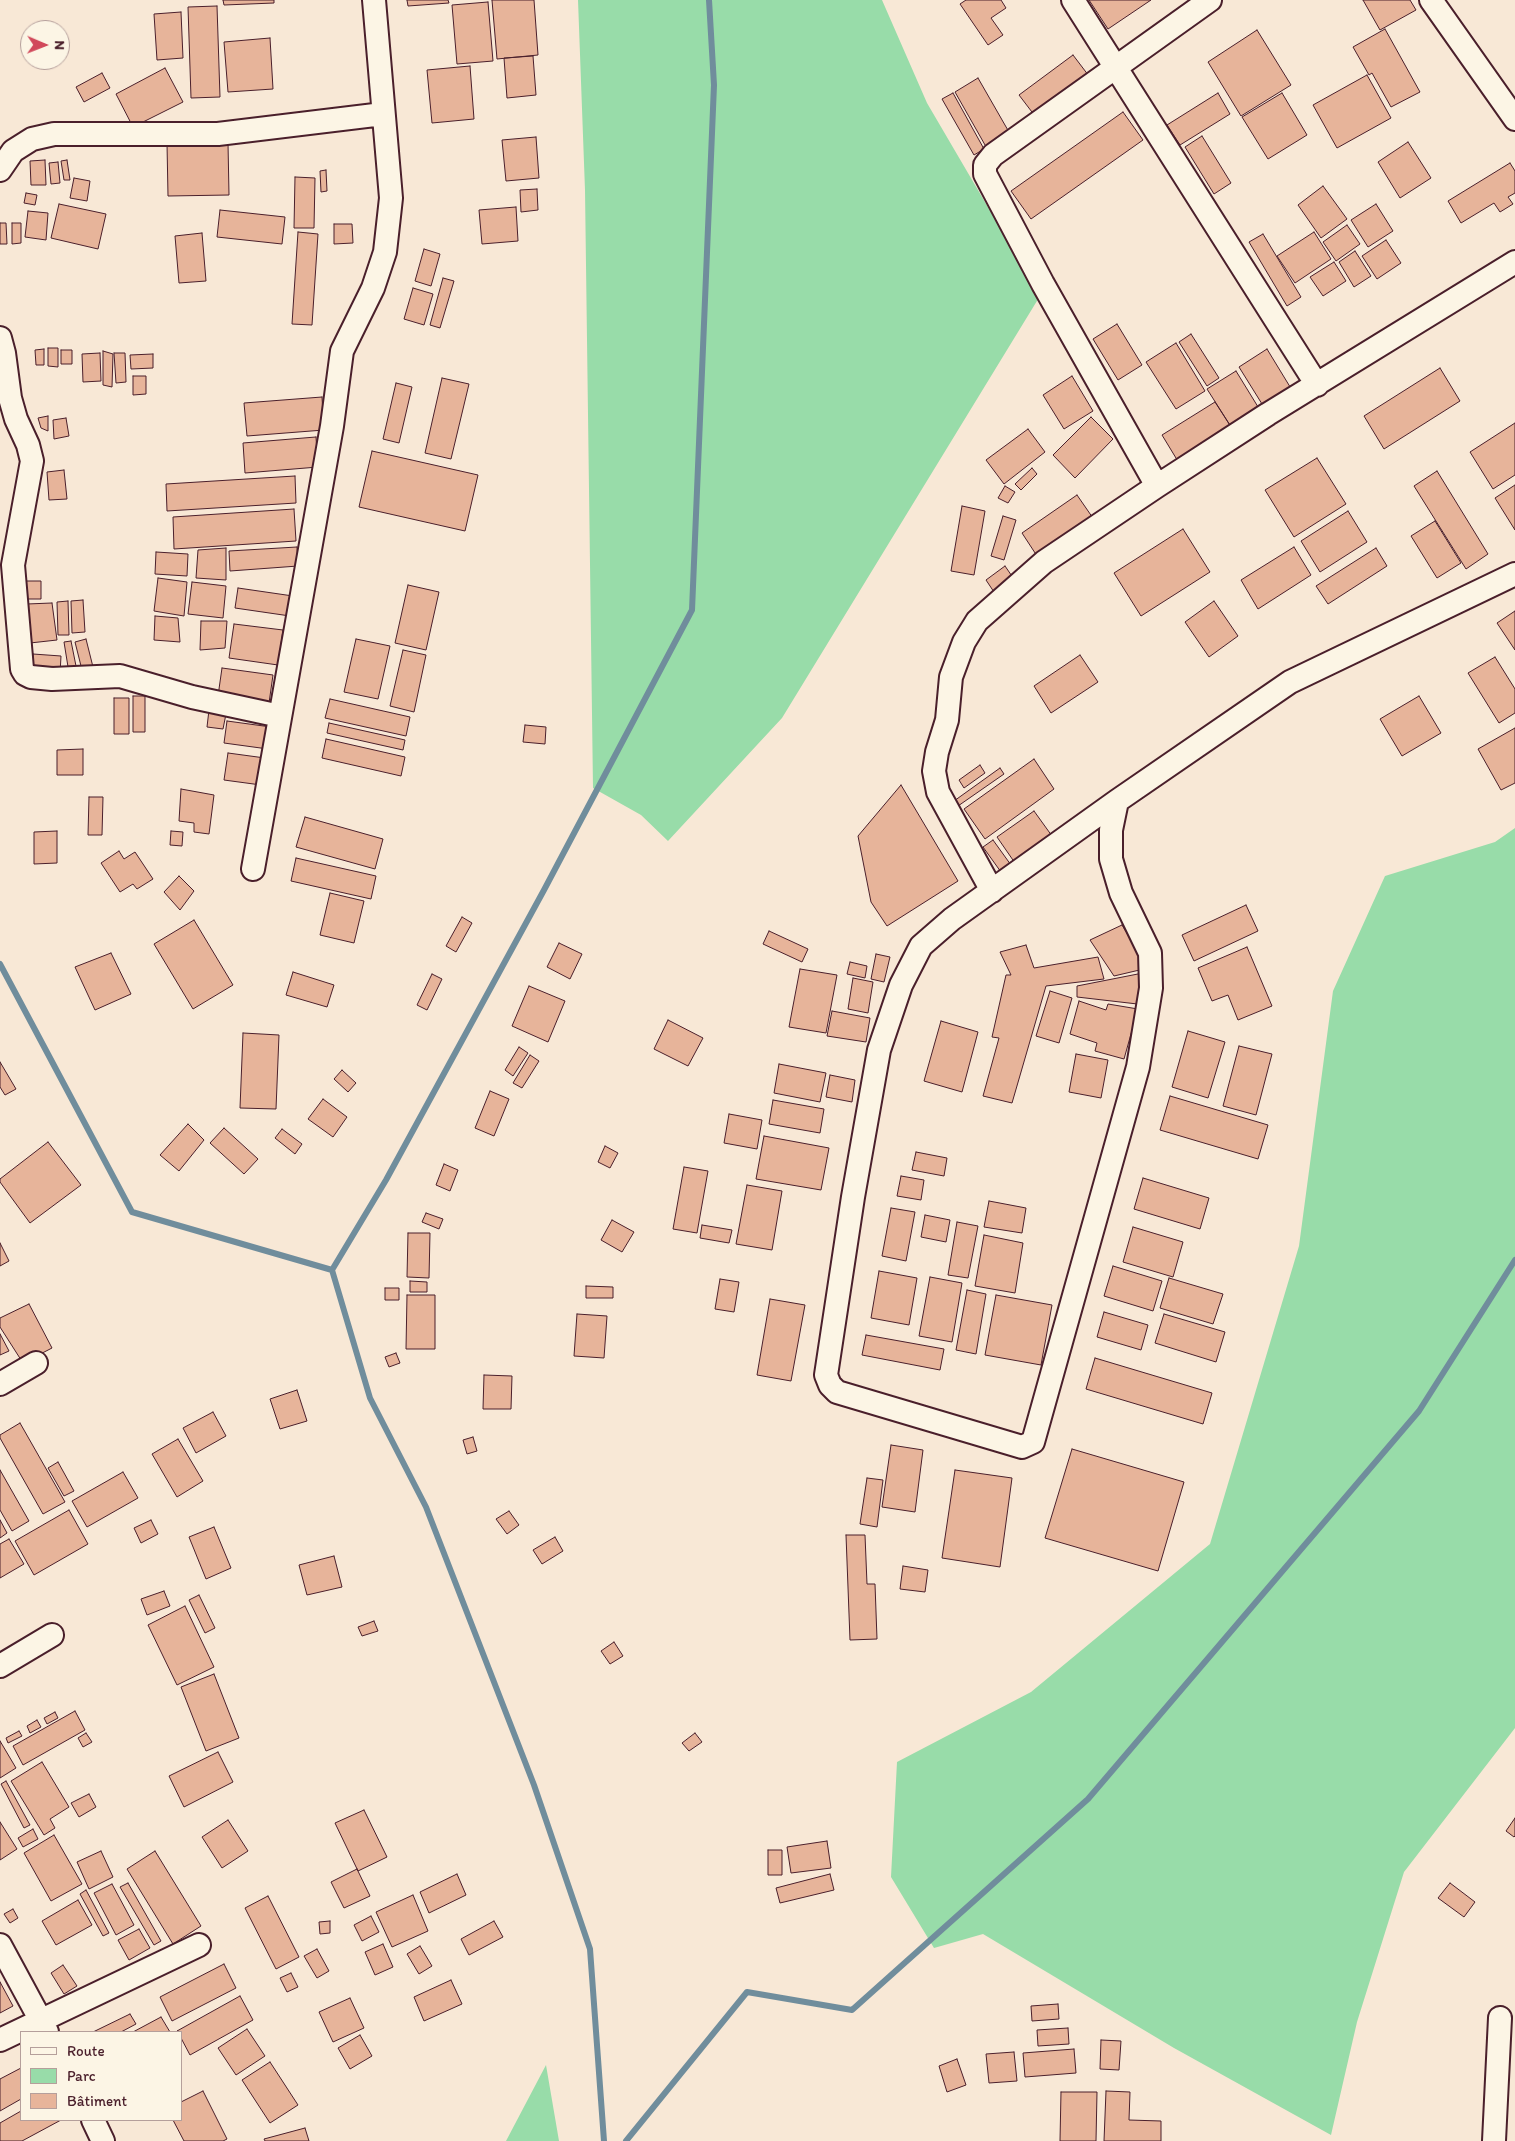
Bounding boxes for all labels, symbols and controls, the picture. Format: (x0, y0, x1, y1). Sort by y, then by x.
north arrow (20, 20, 70, 70)
text: N (51, 40, 68, 50)
legend (20, 2031, 182, 2121)
text: Route (67, 2042, 105, 2060)
text: Parc (67, 2067, 96, 2085)
text: Bâtiment (67, 2092, 127, 2110)

